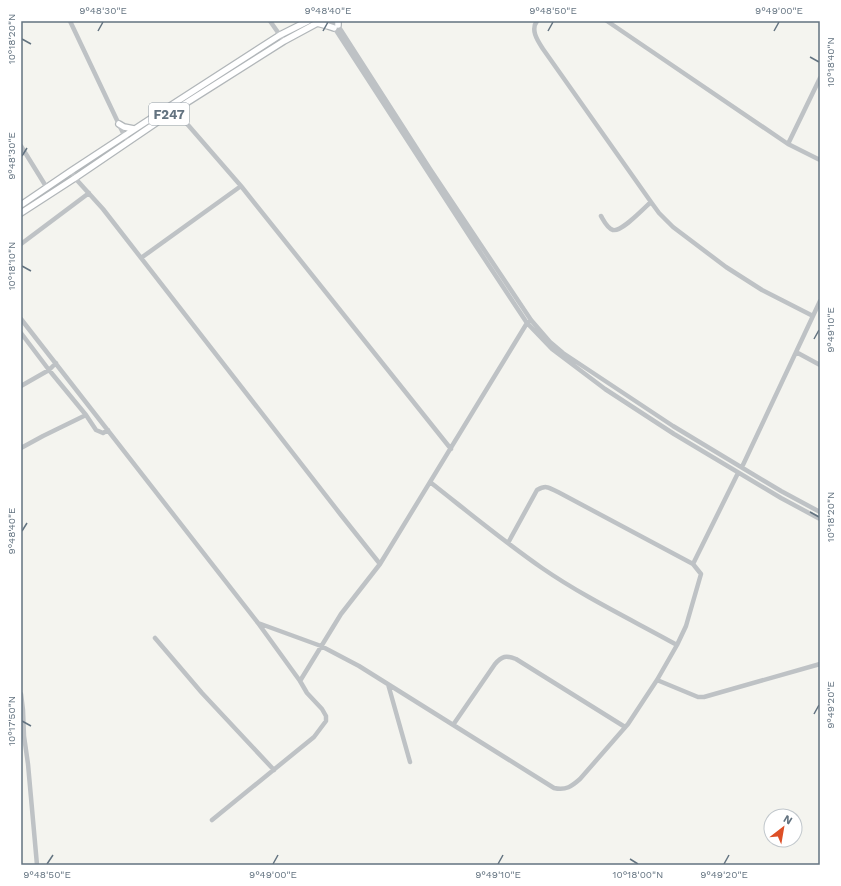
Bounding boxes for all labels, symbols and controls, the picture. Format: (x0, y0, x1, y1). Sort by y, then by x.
text: 9°48'30"E (79, 5, 127, 16)
text: 9°48'40"E (305, 5, 351, 16)
text: 9°48'50"E (529, 5, 577, 16)
text: 9°49'00"E (755, 5, 803, 16)
text: 10°18'20"N (6, 14, 17, 64)
text: 10°18'40"N (825, 37, 836, 87)
road number: F247 (149, 103, 189, 125)
text: 9°48'30"E (6, 132, 17, 180)
text: 10°18'10"N (6, 242, 17, 290)
text: 9°49'10"E (825, 307, 836, 353)
text: 10°18'20"N (825, 492, 836, 542)
text: 9°48'40"E (6, 508, 17, 554)
text: 9°49'20"E (825, 681, 836, 729)
text: 10°17'50"N (6, 696, 17, 746)
north arrow (763, 808, 803, 848)
text: N (781, 812, 795, 828)
text: 9°48'50"E (23, 869, 71, 880)
text: 9°49'00"E (249, 869, 297, 880)
text: 9°49'10"E (475, 869, 521, 880)
text: 10°18'00"N (613, 869, 663, 880)
text: 9°49'20"E (700, 869, 748, 880)

